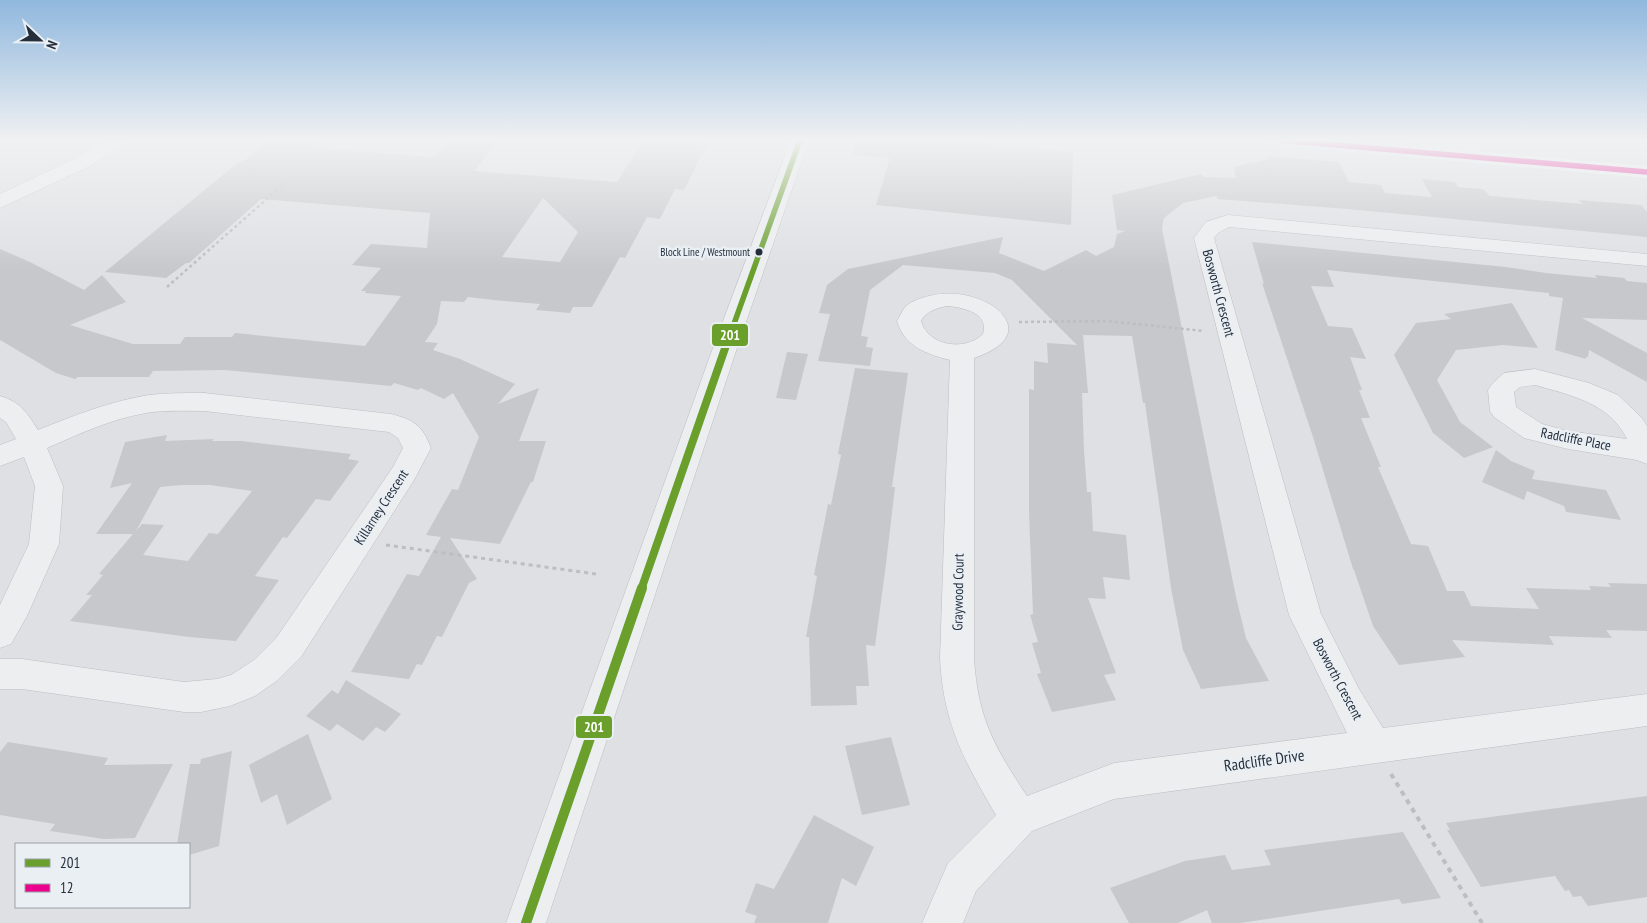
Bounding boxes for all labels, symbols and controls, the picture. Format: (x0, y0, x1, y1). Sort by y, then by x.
north arrow (15, 15, 65, 65)
text: N (42, 38, 62, 52)
place label: Block Line / Westmount (660, 245, 750, 259)
marker: Block Line / Westmount (754, 247, 764, 257)
street label: Bosworth Crescent (1199, 247, 1239, 339)
line badge: 201 (711, 323, 749, 347)
text: 201 (720, 326, 740, 344)
street label: Radcliffe Place (1539, 423, 1613, 455)
street label: Killarney Crescent (350, 466, 412, 548)
street label: Graywood Court (948, 553, 968, 631)
street label: Bosworth Crescent (1309, 635, 1367, 723)
line badge: 201 (575, 715, 613, 739)
text: 201 (584, 718, 604, 736)
street label: Radcliffe Drive (1222, 744, 1306, 776)
legend (15, 843, 190, 908)
text: 201 (60, 853, 80, 872)
text: 12 (60, 878, 74, 897)

